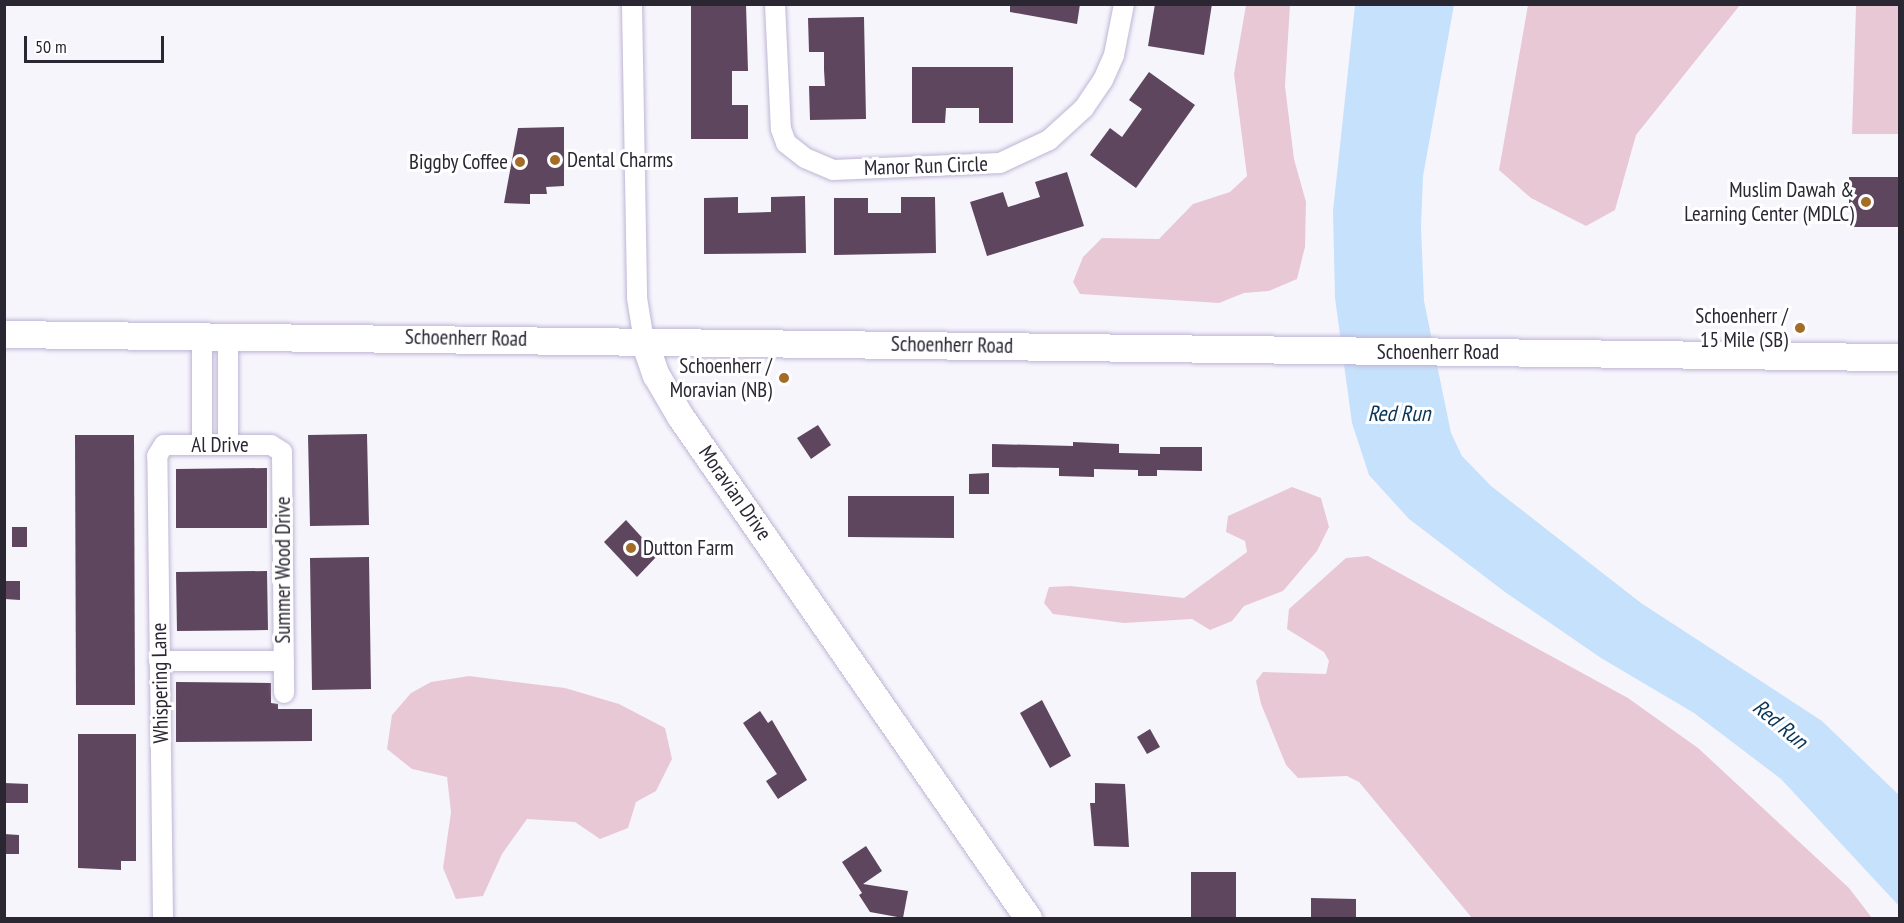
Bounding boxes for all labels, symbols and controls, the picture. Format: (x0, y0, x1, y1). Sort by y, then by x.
scale bar (27, 24, 166, 62)
text: 50 m (35, 35, 67, 58)
place label: Dental Charms (567, 147, 673, 173)
place label: Biggby Coffee (408, 149, 508, 175)
street label: Manor Run Circle (864, 151, 988, 181)
marker: Dental Charms (548, 153, 562, 167)
marker: Biggby Coffee (513, 155, 527, 169)
place label: Muslim Dawah & Learning Center (MDLC) (1684, 177, 1854, 227)
marker: Muslim Dawah & Learning Center (MDLC) (1859, 195, 1873, 209)
place label: Schoenherr / 15 Mile (SB) (1695, 303, 1788, 353)
marker: Schoenherr / 15 Mile (SB) (1793, 321, 1807, 335)
street label: Schoenherr Road (405, 324, 527, 352)
street label: Schoenherr Road (891, 331, 1013, 359)
street label: Schoenherr Road (1377, 339, 1499, 365)
place label: Schoenherr / Moravian (NB) (670, 353, 772, 403)
marker: Schoenherr / Moravian (NB) (777, 371, 791, 385)
water label: Red Run (1368, 401, 1430, 427)
street label: Al Drive (191, 432, 249, 458)
street label: Moravian Drive (693, 441, 777, 545)
street label: Summer Wood Drive (270, 496, 296, 644)
place label: Dutton Farm (643, 535, 734, 561)
marker: Dutton Farm (624, 541, 638, 555)
street label: Whispering Lane (146, 622, 174, 744)
water label: Red Run (1747, 694, 1813, 754)

